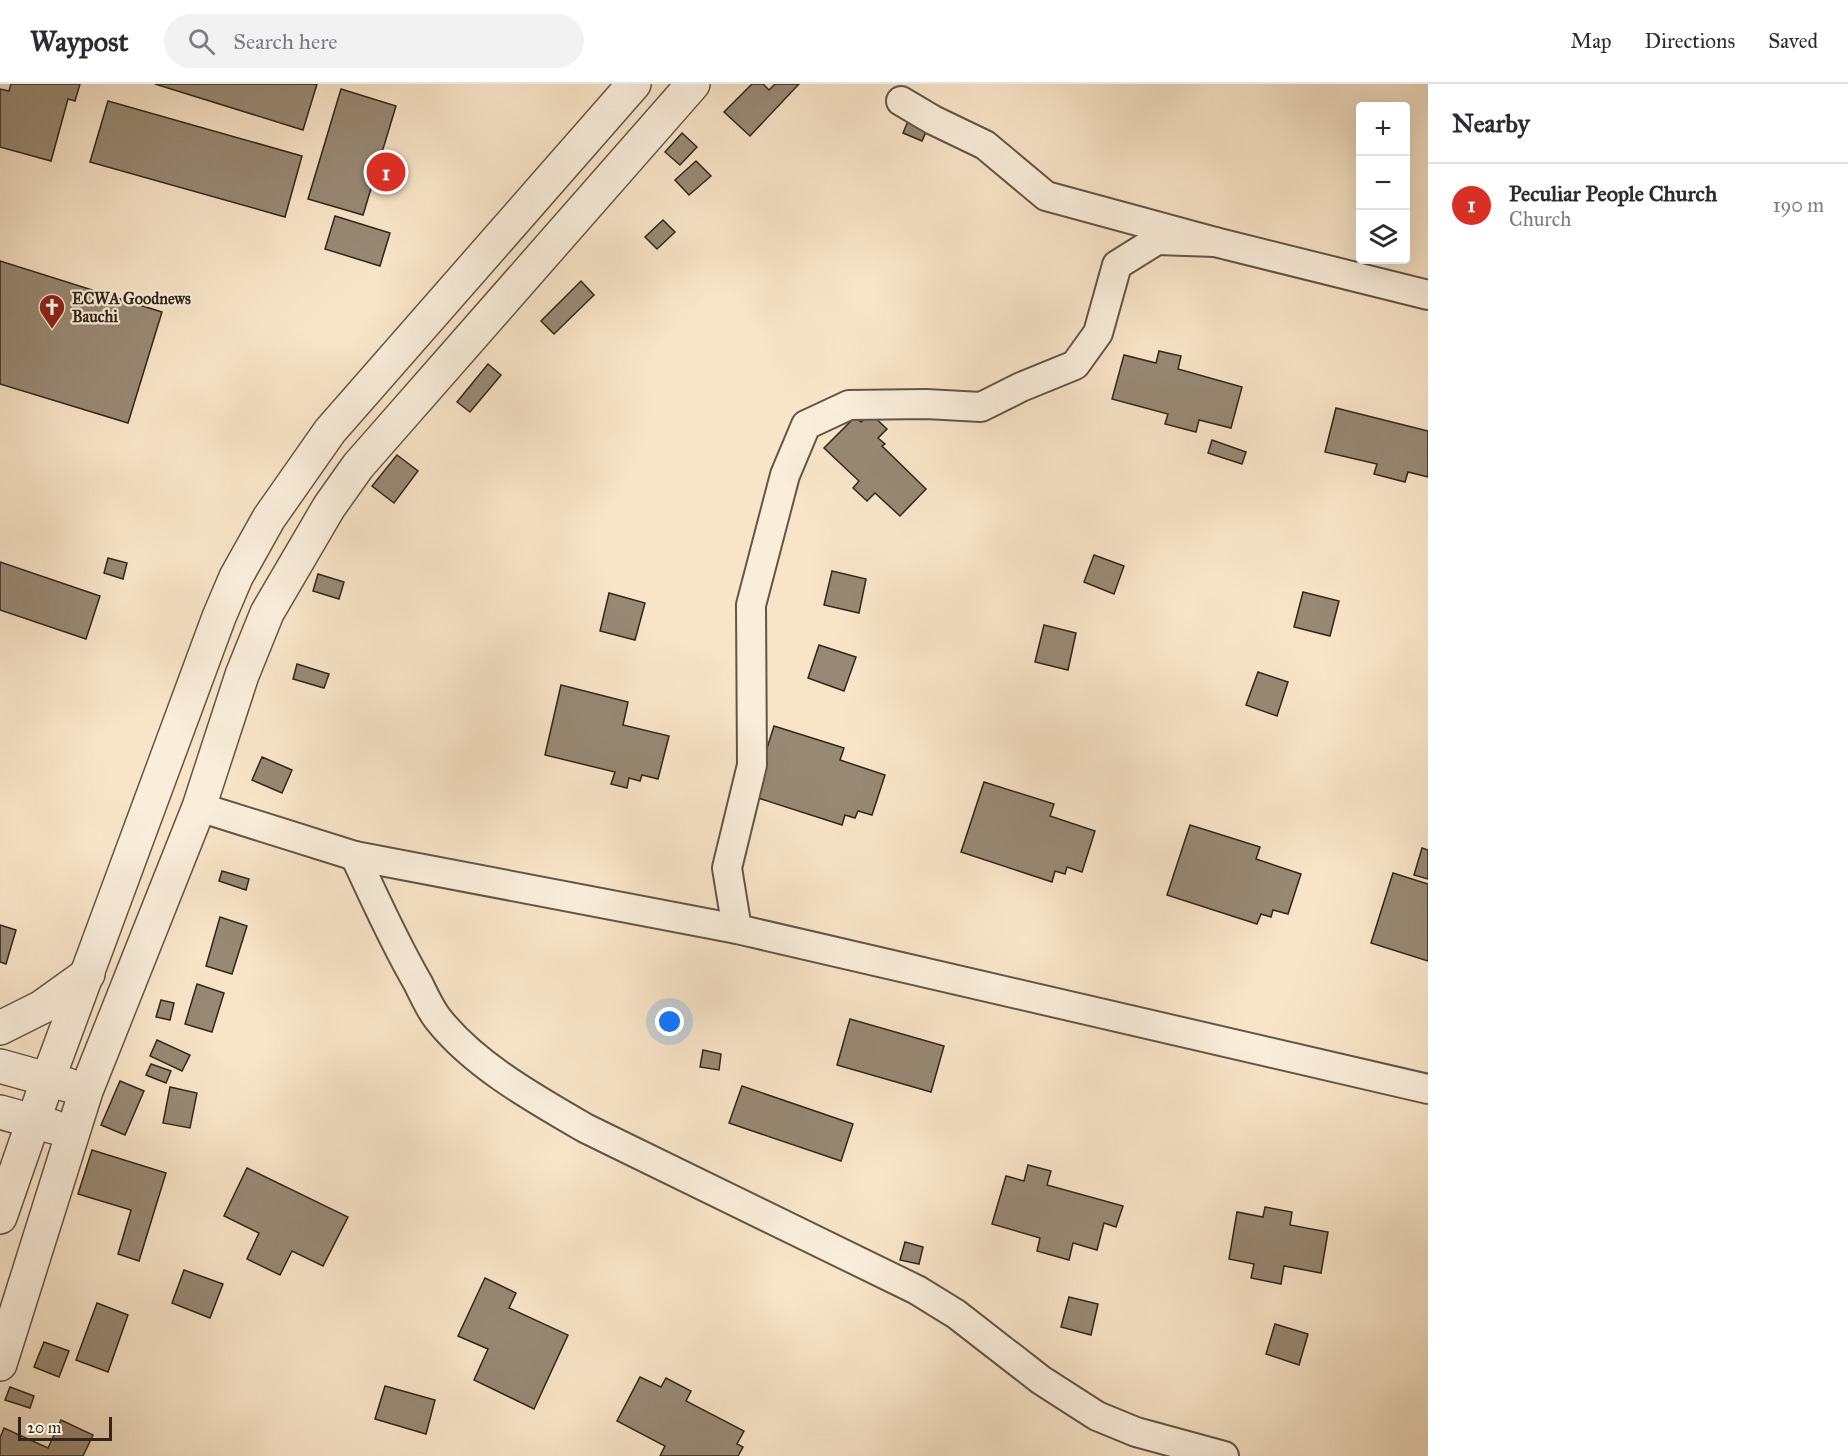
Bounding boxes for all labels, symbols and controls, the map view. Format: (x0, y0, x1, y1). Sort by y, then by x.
search box (164, 14, 584, 68)
text: Waypost (30, 24, 128, 59)
icon: search (185, 25, 218, 58)
text: Search here (233, 28, 337, 55)
text: Map (1571, 28, 1612, 54)
text: Directions (1645, 28, 1735, 54)
text: Saved (1768, 28, 1818, 54)
map controls (1356, 102, 1410, 264)
button: + (1356, 102, 1410, 156)
text: Nearby (1452, 107, 1530, 139)
pin: 1 (366, 150, 406, 194)
button: − (1356, 156, 1410, 210)
text: Peculiar People Church (1509, 180, 1717, 207)
text: 1 (1468, 193, 1475, 217)
text: 190 m (1773, 193, 1824, 217)
text: Church (1509, 207, 1571, 231)
button: layers (1356, 210, 1410, 264)
place label: ECWA Goodnews Bauchi (72, 289, 191, 326)
church icon: ECWA Goodnews Bauchi (37, 292, 67, 330)
your location (655, 1007, 684, 1036)
scale bar (18, 1414, 112, 1442)
text: 20 m (27, 1418, 61, 1437)

